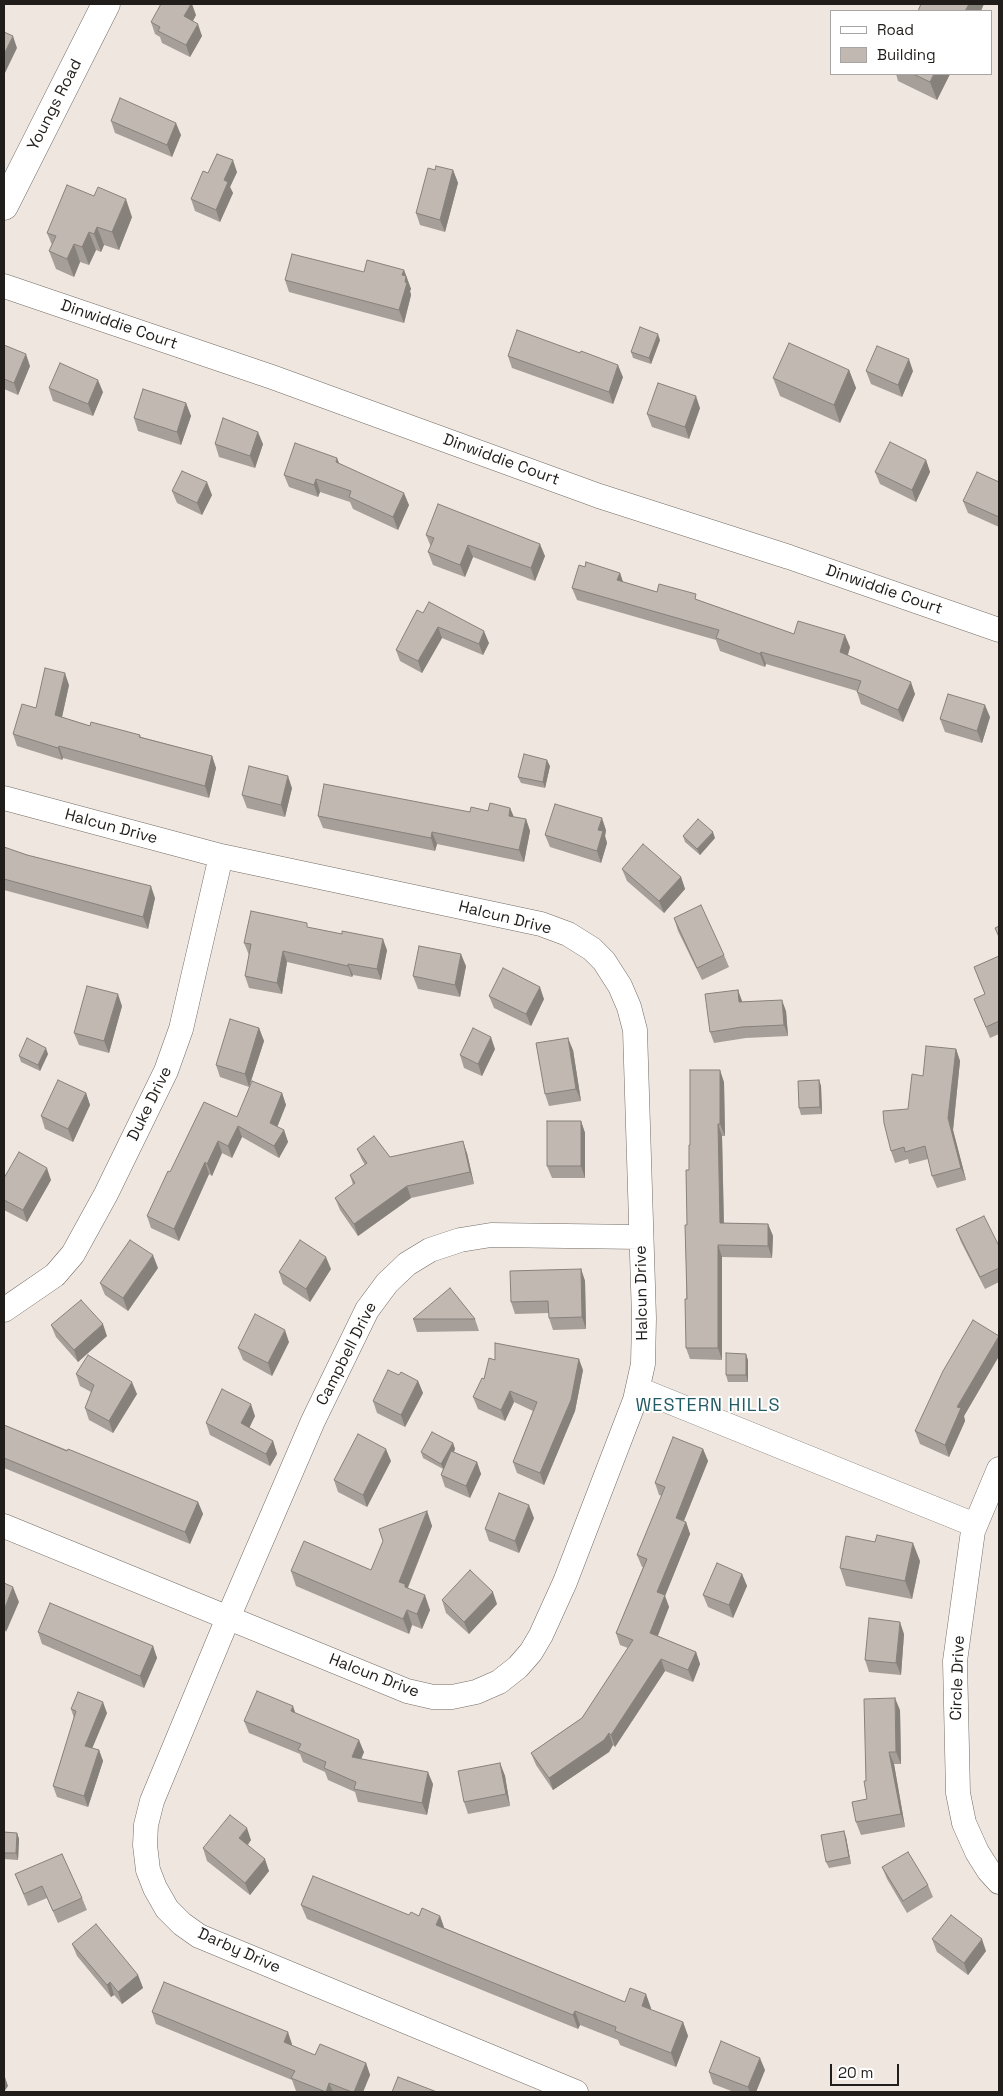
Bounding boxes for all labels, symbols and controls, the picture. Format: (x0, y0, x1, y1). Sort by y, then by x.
legend (830, 10, 993, 75)
text: Road (877, 20, 914, 39)
text: Building (877, 45, 936, 64)
street label: Youngs Road (24, 56, 86, 154)
street label: Dinwiddie Court (58, 296, 180, 354)
street label: Dinwiddie Court (440, 430, 562, 490)
street label: Dinwiddie Court (823, 561, 945, 619)
street label: Halcun Drive (63, 805, 159, 849)
street label: Halcun Drive (456, 897, 554, 939)
street label: Duke Drive (124, 1064, 176, 1144)
street label: Halcun Drive (632, 1245, 652, 1341)
street label: Campbell Drive (313, 1299, 381, 1409)
district label: WESTERN HILLS (634, 1395, 782, 1417)
street label: Circle Drive (947, 1635, 969, 1721)
street label: Halcun Drive (326, 1650, 422, 1702)
street label: Darby Drive (195, 1924, 283, 1978)
scale bar (833, 2054, 902, 2086)
text: 20 m (838, 2063, 873, 2082)

